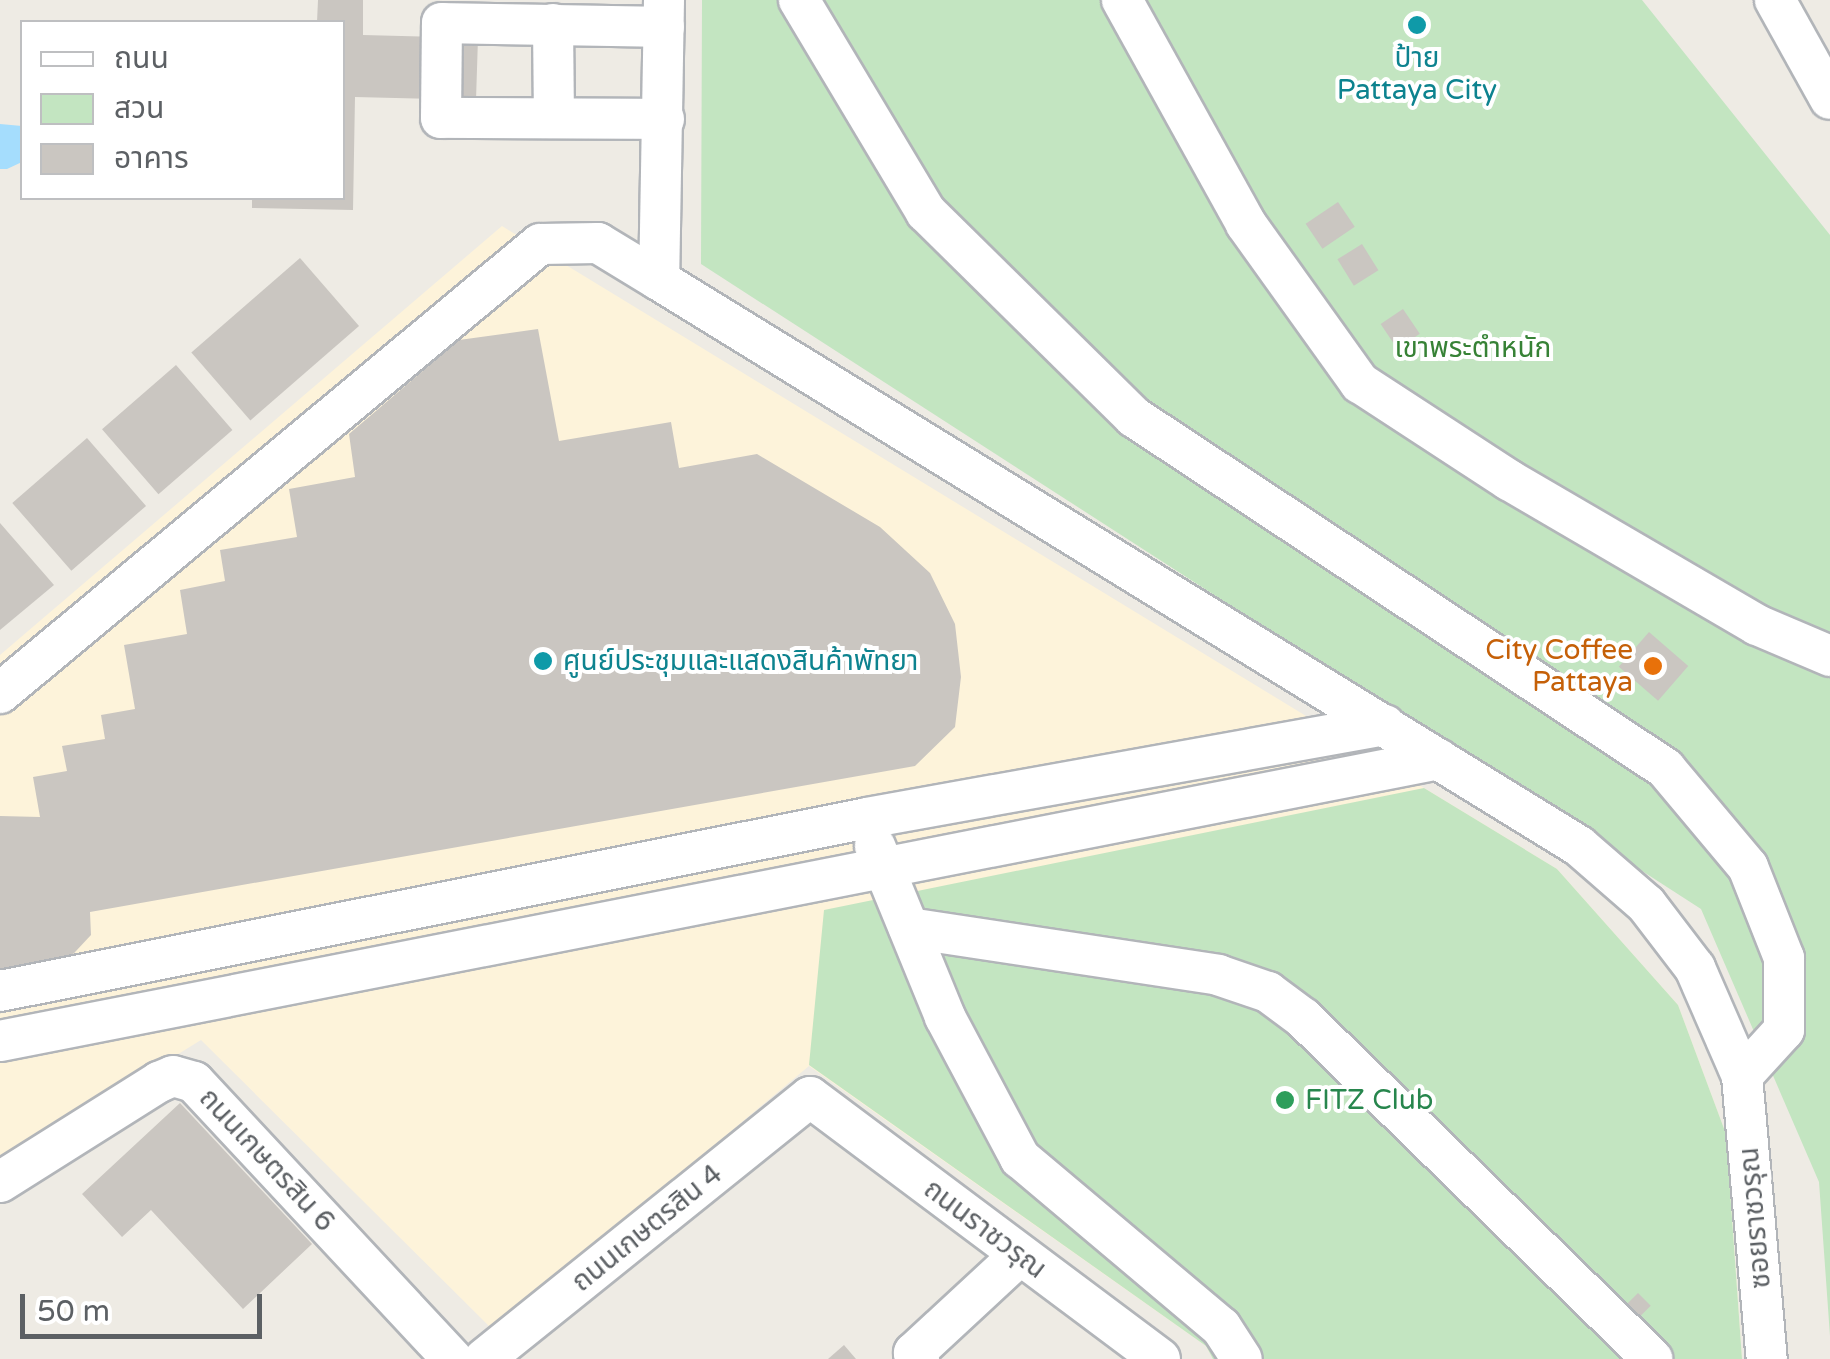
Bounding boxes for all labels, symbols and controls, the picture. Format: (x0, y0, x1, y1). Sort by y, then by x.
marker: ป้าย Pattaya City (1406, 14, 1428, 36)
legend (20, 20, 345, 200)
text: ถนน (114, 40, 169, 77)
place label: ป้าย Pattaya City (1337, 41, 1497, 107)
text: สวน (114, 90, 164, 127)
text: อาคาร (114, 140, 189, 177)
park label: เขาพระตำหนัก (1395, 331, 1551, 365)
place label: City Coffee Pattaya (1485, 633, 1633, 699)
place label: ศูนย์ประชุมและแสดงสินค้าพัทยา (563, 644, 918, 678)
marker: ศูนย์ประชุมและแสดงสินค้าพัทยา (532, 650, 554, 672)
marker: City Coffee Pattaya (1642, 655, 1664, 677)
street label: ถนนเกษตรสิน 6 (192, 1081, 342, 1239)
place label: FITZ Club (1305, 1083, 1433, 1117)
marker: FITZ Club (1274, 1089, 1296, 1111)
street label: ซอยราชวรุณ (1732, 1146, 1778, 1290)
street label: ถนนเกษตรสิน 4 (565, 1157, 729, 1299)
street label: ถนนราชวรุณ (917, 1172, 1053, 1286)
scale bar (25, 1274, 268, 1336)
text: 50 m (37, 1293, 110, 1330)

